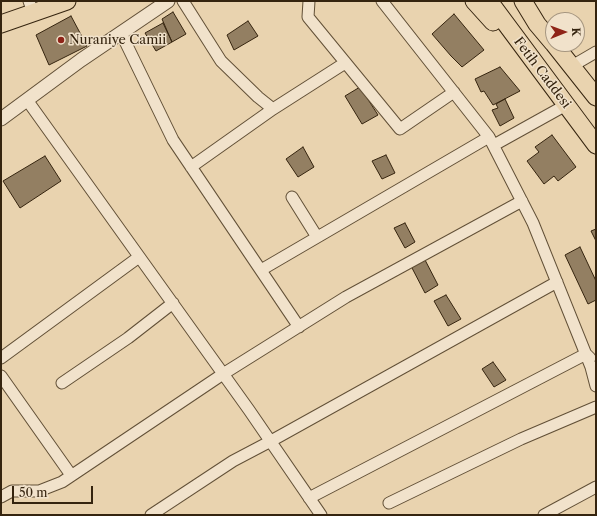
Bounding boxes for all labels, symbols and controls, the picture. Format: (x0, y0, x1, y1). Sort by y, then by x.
north arrow (545, 12, 585, 52)
text: K (569, 27, 583, 36)
place label: Nuraniye Camii (69, 32, 166, 48)
street label: Fetih Caddesi (510, 34, 574, 112)
marker: Nuraniye Camii (56, 35, 66, 45)
scale bar (14, 478, 95, 504)
text: 50 m (19, 485, 48, 500)

